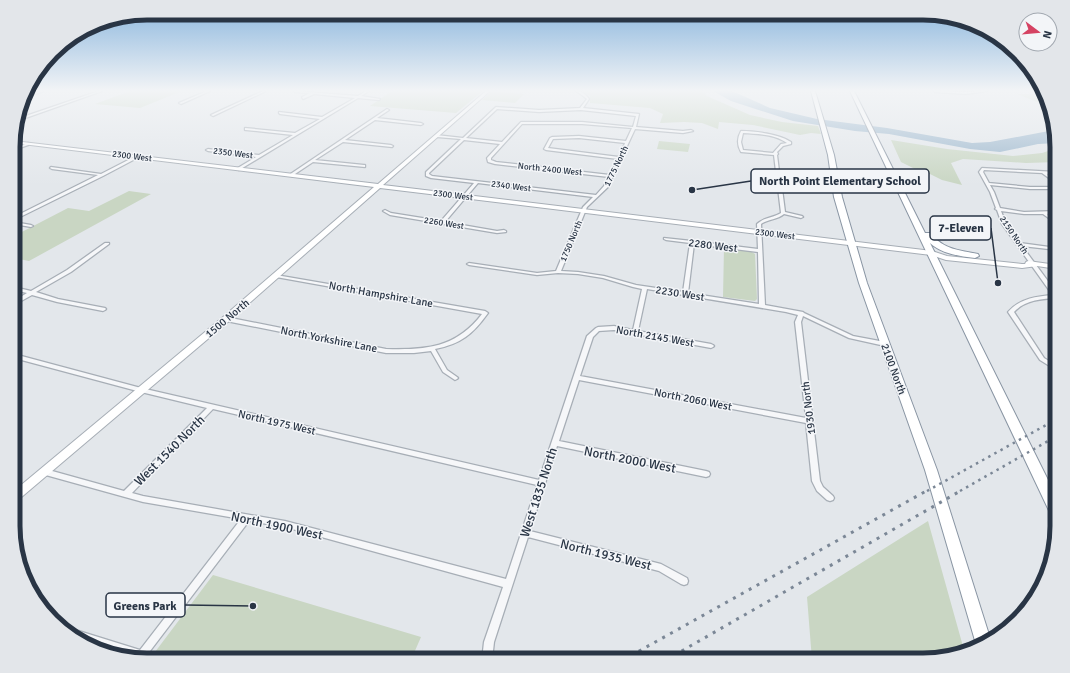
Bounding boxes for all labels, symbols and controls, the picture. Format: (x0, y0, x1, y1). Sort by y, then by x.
north arrow (1018, 12, 1058, 52)
text: N (1040, 29, 1054, 40)
street label: 1775 North (602, 144, 631, 188)
street label: 2350 West (212, 146, 254, 161)
street label: 2300 West (111, 149, 153, 164)
street label: North 2400 West (517, 161, 583, 178)
callout: North Point Elementary School (751, 169, 929, 193)
text: North Point Elementary School (759, 174, 921, 189)
street label: 2340 West (490, 179, 532, 194)
street label: 2300 West (432, 188, 474, 203)
street label: 2150 North (997, 214, 1030, 257)
street label: 2260 West (423, 215, 465, 232)
callout: 7-Eleven (930, 216, 991, 240)
street label: 1750 North (558, 219, 585, 263)
text: 7-Eleven (938, 221, 984, 236)
street label: 2300 West (754, 227, 796, 242)
street label: 2280 West (688, 236, 738, 255)
street label: North Hampshire Lane (328, 279, 434, 310)
street label: 2230 West (655, 283, 705, 304)
street label: 1500 North (203, 296, 252, 341)
street label: North 2145 West (615, 323, 695, 350)
street label: North Yorkshire Lane (279, 324, 378, 355)
street label: 2100 North (878, 342, 909, 397)
street label: 1930 North (799, 381, 818, 435)
street label: North 2060 West (653, 386, 733, 413)
street label: North 1975 West (237, 407, 317, 438)
street label: West 1540 North (131, 412, 208, 489)
street label: North 2000 West (582, 443, 678, 477)
street label: West 1835 North (517, 445, 561, 539)
street label: North 1900 West (229, 508, 325, 544)
street label: North 1935 West (559, 536, 653, 574)
callout: Greens Park (106, 593, 185, 617)
text: Greens Park (114, 599, 177, 614)

